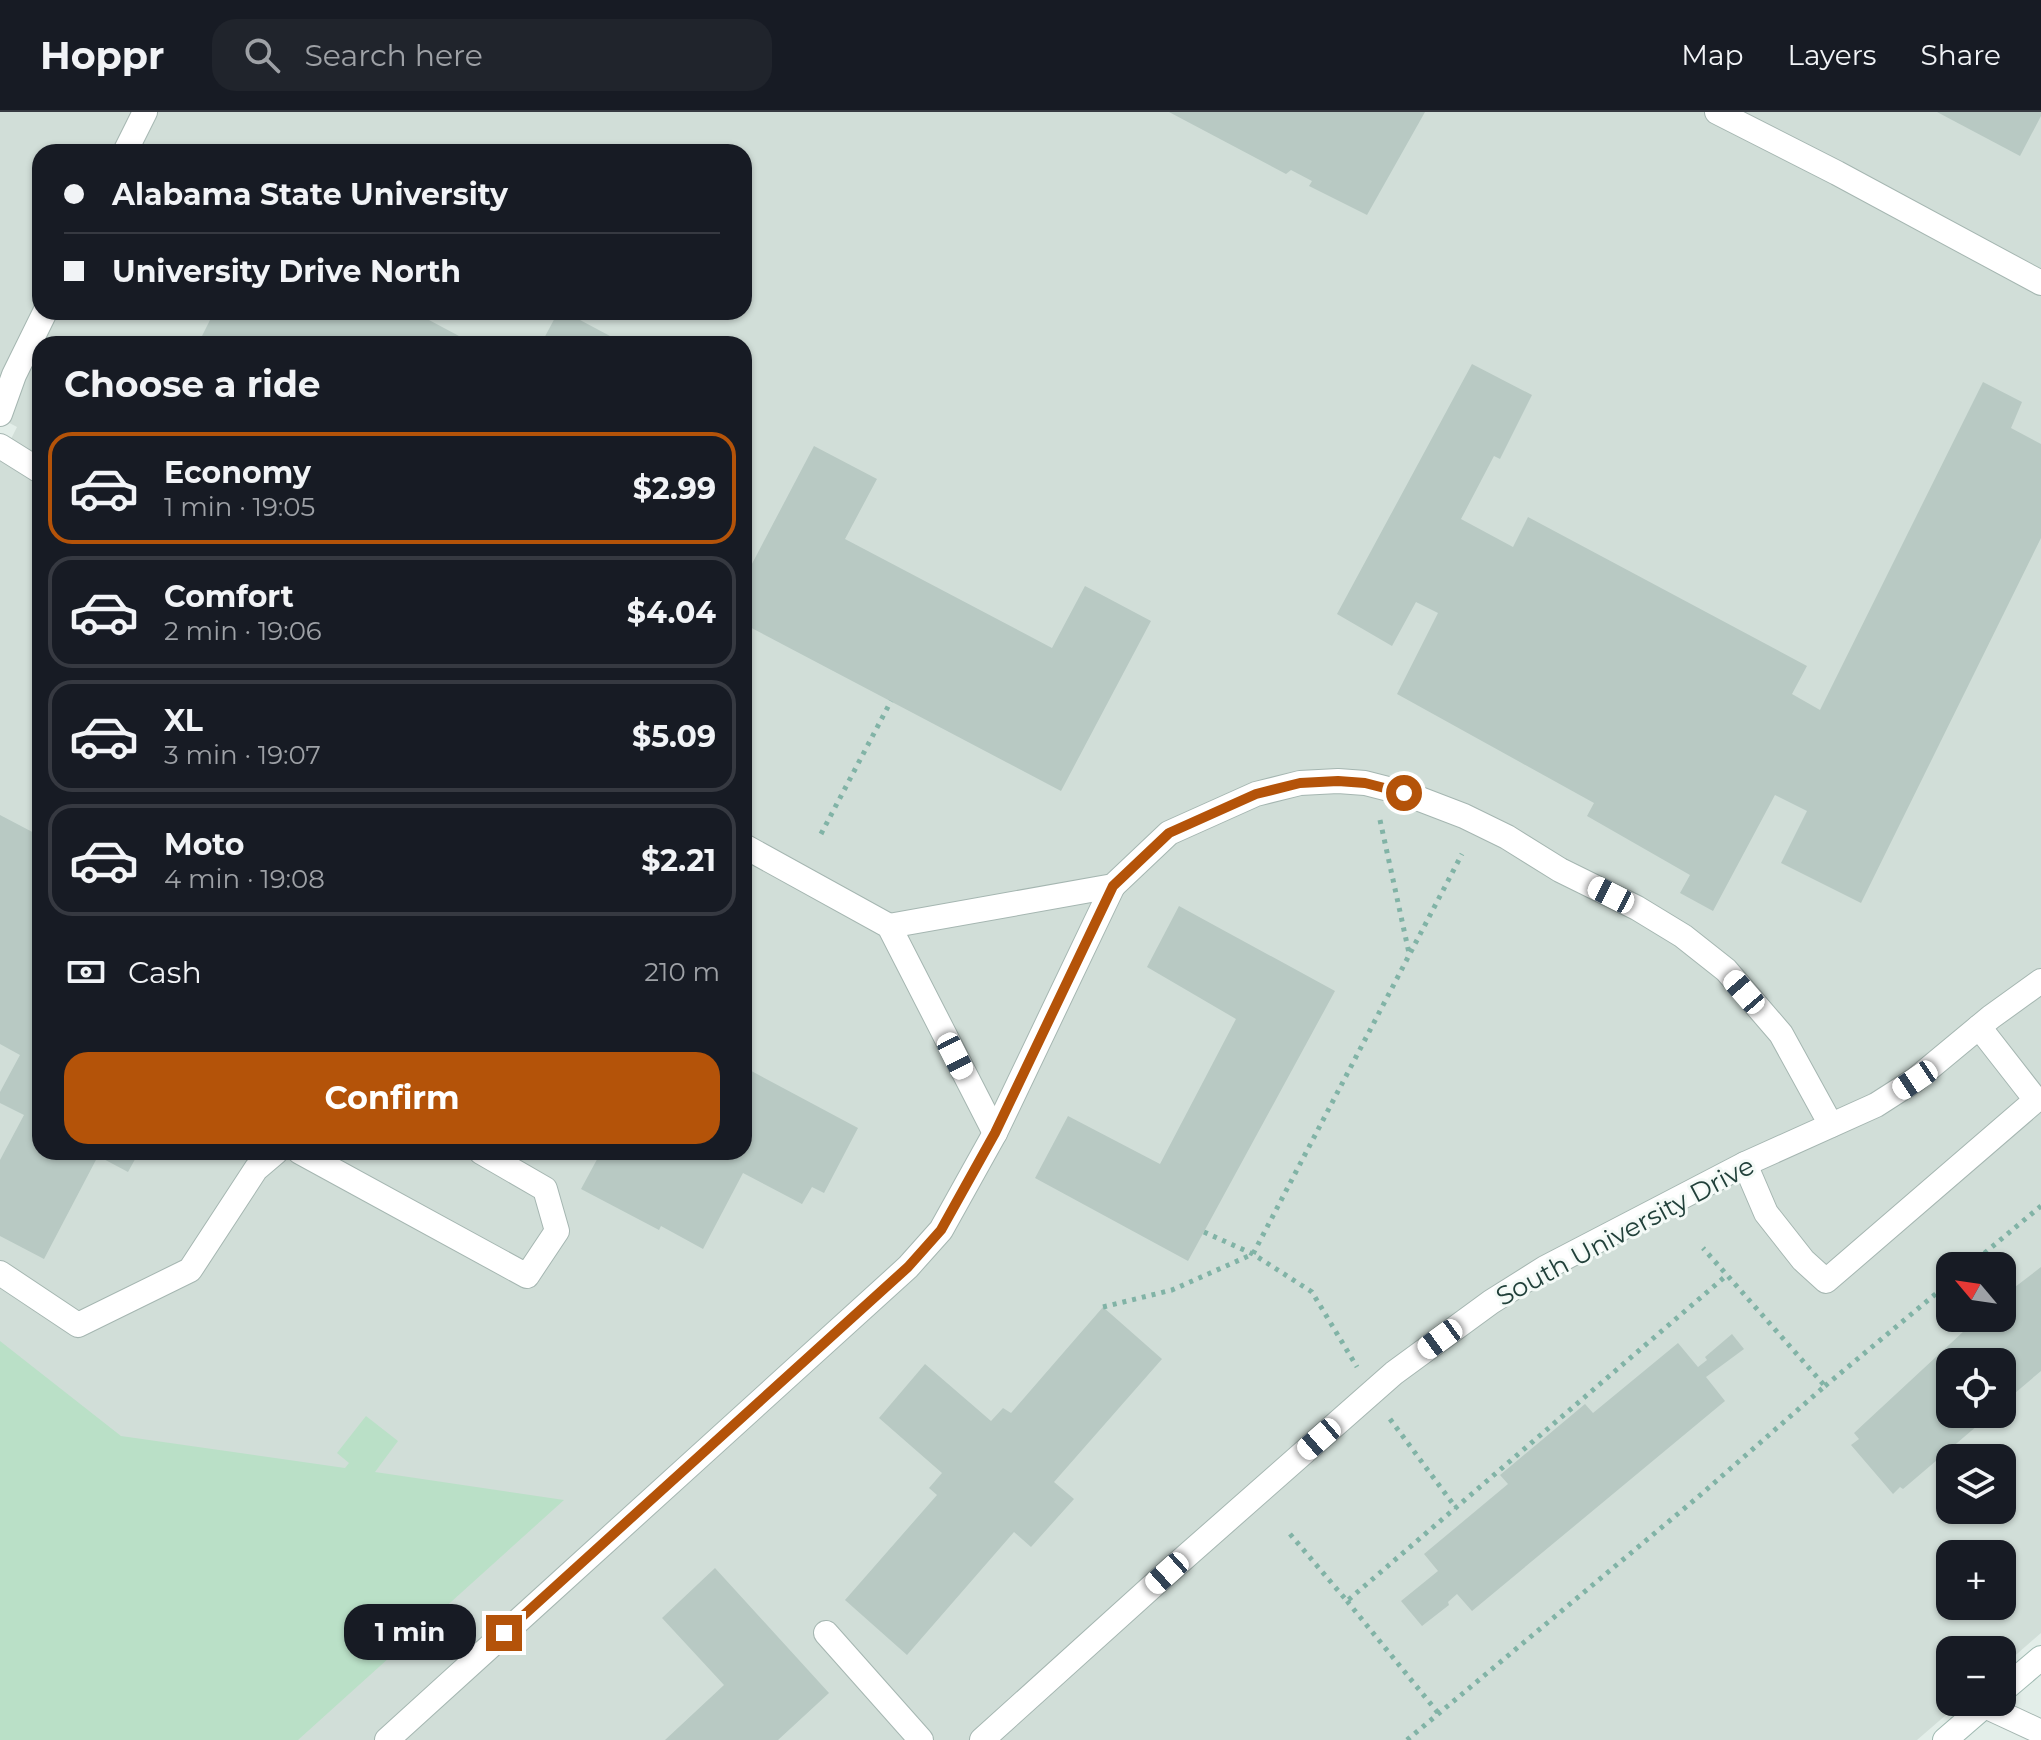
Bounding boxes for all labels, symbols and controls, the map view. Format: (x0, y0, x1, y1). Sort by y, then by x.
search box (212, 19, 772, 91)
text: Hoppr (40, 32, 164, 79)
icon: search (240, 33, 284, 77)
text: Search here (304, 37, 483, 74)
text: Map (1681, 38, 1744, 72)
text: Layers (1788, 38, 1877, 72)
text: Share (1921, 38, 2001, 72)
text: Alabama State University (112, 176, 508, 213)
text: University Drive North (112, 253, 461, 290)
text: Choose a ride (64, 362, 321, 406)
icon: car (68, 452, 140, 524)
text: Economy (164, 454, 311, 491)
text: $2.99 (633, 470, 716, 507)
text: 1 min · 19:05 (164, 491, 315, 523)
icon: car (68, 576, 140, 648)
text: Comfort (164, 578, 294, 615)
text: $4.04 (627, 594, 716, 631)
text: 2 min · 19:06 (164, 615, 322, 647)
icon: car (68, 700, 140, 772)
text: XL (164, 702, 203, 739)
text: $5.09 (632, 718, 716, 755)
text: 3 min · 19:07 (164, 739, 321, 771)
route start (1386, 775, 1422, 811)
icon: car (68, 824, 140, 896)
text: Moto (164, 826, 245, 863)
text: $2.21 (641, 842, 716, 879)
text: 4 min · 19:08 (164, 863, 325, 895)
car (1584, 873, 1638, 917)
icon: cash (64, 950, 108, 994)
text: Cash (128, 954, 202, 991)
text: 210 m (644, 956, 720, 988)
car (1719, 966, 1769, 1018)
car (933, 1029, 977, 1083)
button: Confirm (64, 1052, 720, 1144)
car (1888, 1057, 1942, 1103)
street label: South University Drive (1490, 1149, 1760, 1313)
north arrow (1936, 1252, 2016, 1332)
map controls (1936, 1252, 2016, 1716)
car (1414, 1315, 1466, 1363)
button: locate (1936, 1348, 2016, 1428)
car (1293, 1414, 1345, 1464)
button: layers (1936, 1444, 2016, 1524)
button: + (1936, 1540, 2016, 1620)
car (1141, 1548, 1193, 1598)
callout: 1 min (344, 1605, 476, 1661)
route end (486, 1615, 522, 1651)
text: 1 min (375, 1616, 445, 1648)
button: − (1936, 1636, 2016, 1716)

